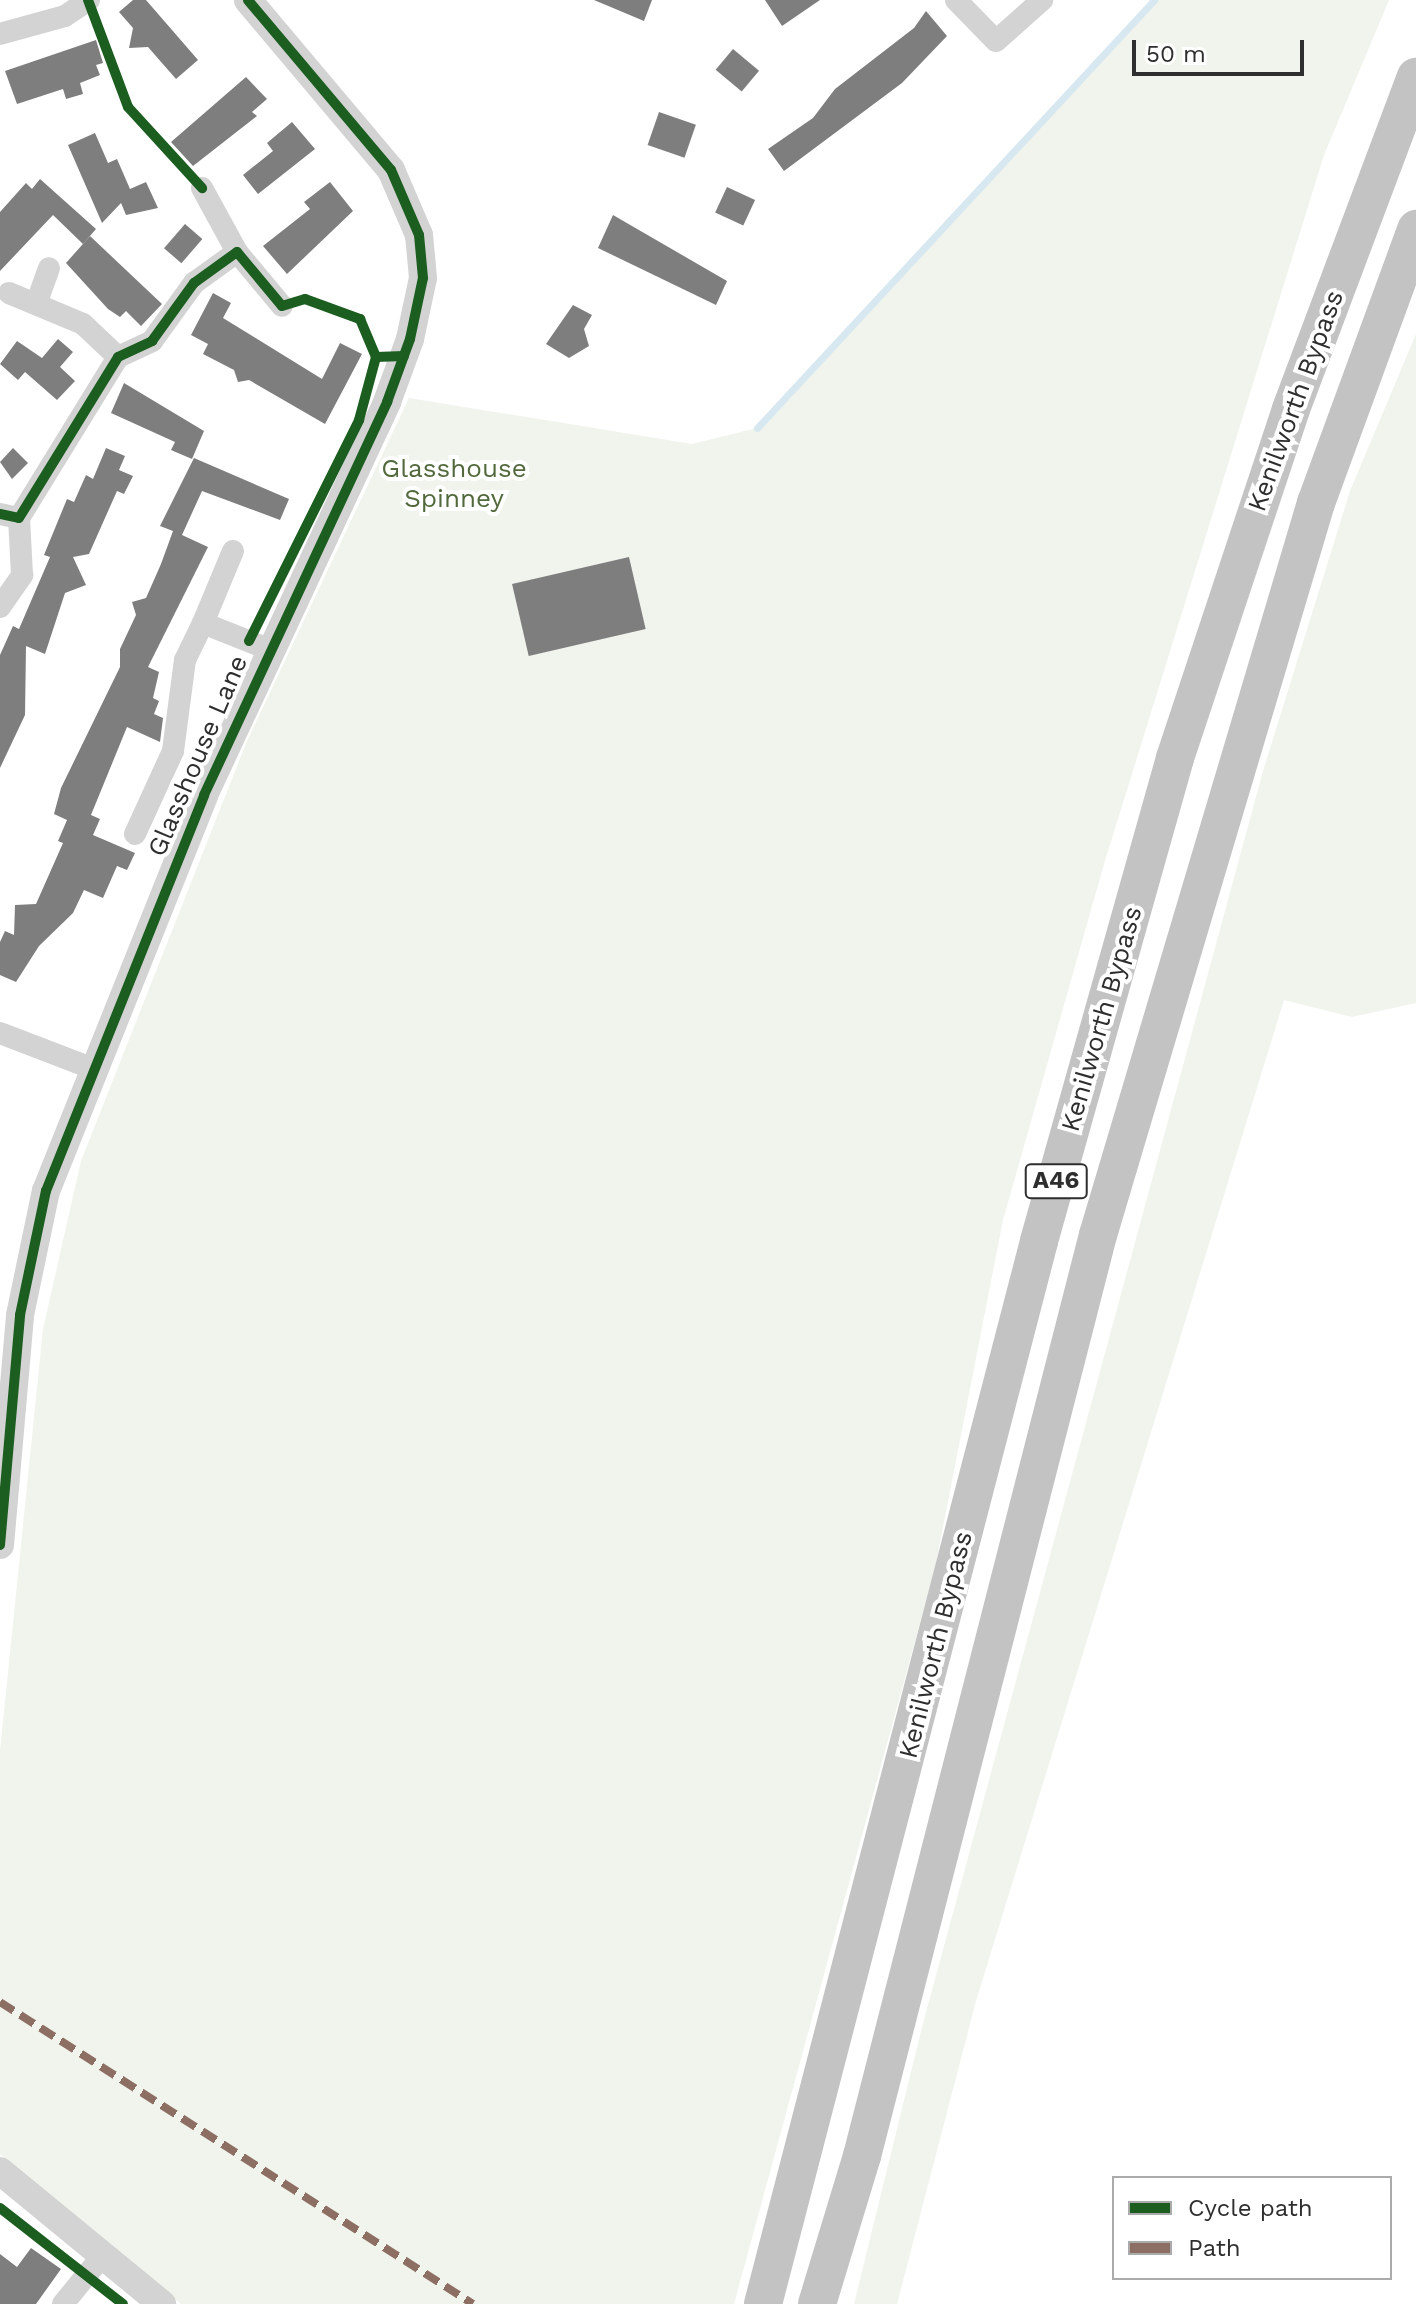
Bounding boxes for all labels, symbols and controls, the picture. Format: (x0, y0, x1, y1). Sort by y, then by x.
scale bar (1136, 24, 1308, 74)
text: 50 m (1146, 40, 1206, 68)
street label: Kenilworth Bypass (1242, 286, 1350, 516)
park label: Glasshouse Spinney (381, 453, 527, 514)
street label: Glasshouse Lane (142, 651, 254, 861)
street label: Kenilworth Bypass (1055, 903, 1149, 1135)
road number: A46 (1024, 1161, 1088, 1201)
street label: Kenilworth Bypass (893, 1528, 979, 1762)
legend (1112, 2176, 1392, 2280)
text: Cycle path (1188, 2194, 1313, 2222)
text: Path (1188, 2234, 1241, 2262)

